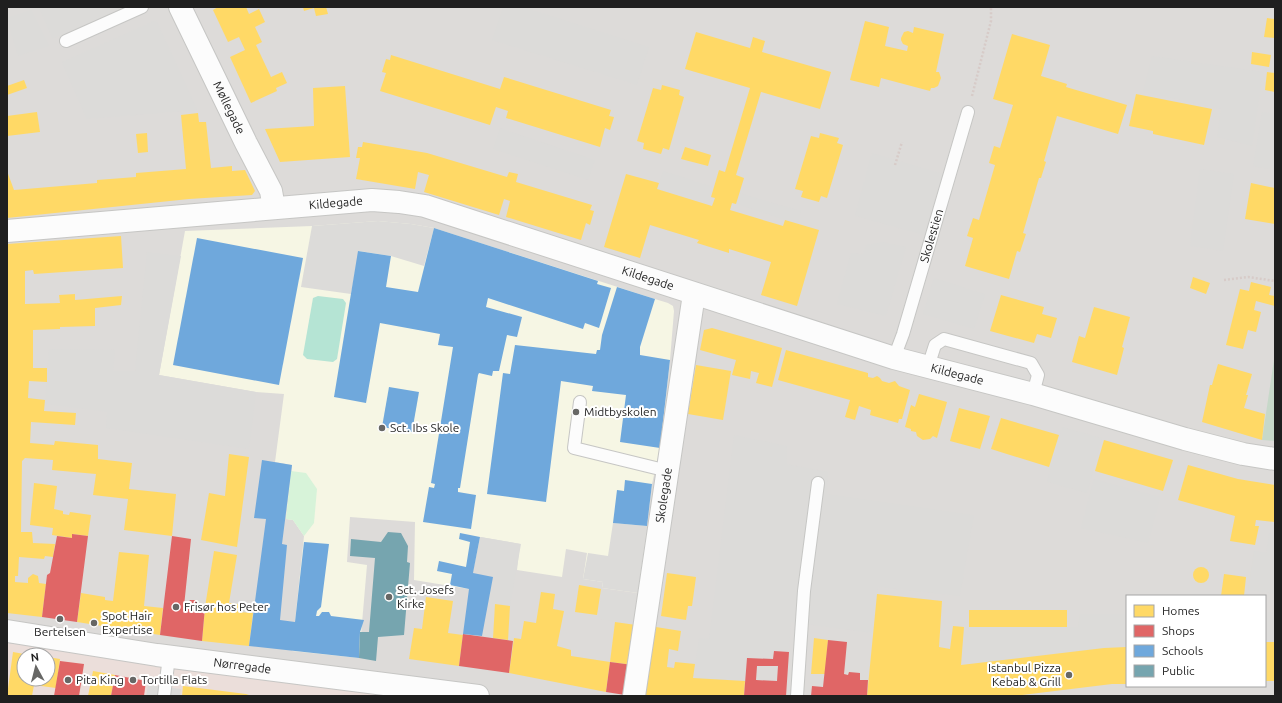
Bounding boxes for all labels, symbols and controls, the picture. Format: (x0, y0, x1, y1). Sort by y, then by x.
street label: Møllegade (211, 79, 248, 136)
street label: Kildegade (308, 194, 363, 211)
street label: Skolestien (917, 207, 945, 264)
street label: Kildegade (620, 263, 676, 292)
street label: Kildegade (930, 361, 985, 387)
place label: Midtbyskolen (584, 405, 657, 418)
marker: Midtbyskolen (571, 407, 581, 417)
place label: Sct. Ibs Skole (390, 421, 459, 434)
marker: Sct. Ibs Skole (377, 423, 387, 433)
street label: Skolegade (653, 467, 674, 524)
place label: Sct. Josefs Kirke (397, 583, 454, 610)
marker: Sct. Josefs Kirke (384, 592, 394, 602)
legend (1126, 595, 1266, 687)
place label: Frisør hos Peter (184, 600, 269, 613)
marker: Frisør hos Peter (171, 602, 181, 612)
text: Homes (1162, 604, 1200, 617)
place label: Spot Hair Expertise (102, 609, 153, 636)
marker: Bertelsen (55, 614, 65, 624)
marker: Spot Hair Expertise (89, 618, 99, 628)
text: Shops (1162, 624, 1194, 637)
place label: Bertelsen (34, 625, 86, 638)
text: Schools (1162, 644, 1203, 657)
north arrow (16, 647, 56, 687)
text: N (30, 651, 40, 664)
street label: Nørregade (213, 655, 272, 676)
place label: Istanbul Pizza Kebab & Grill (988, 661, 1061, 688)
text: Public (1162, 664, 1195, 677)
marker: Istanbul Pizza Kebab & Grill (1064, 670, 1074, 680)
place label: Pita King (76, 673, 124, 686)
place label: Tortilla Flats (141, 673, 207, 686)
marker: Pita King (63, 675, 73, 685)
marker: Tortilla Flats (128, 675, 138, 685)

